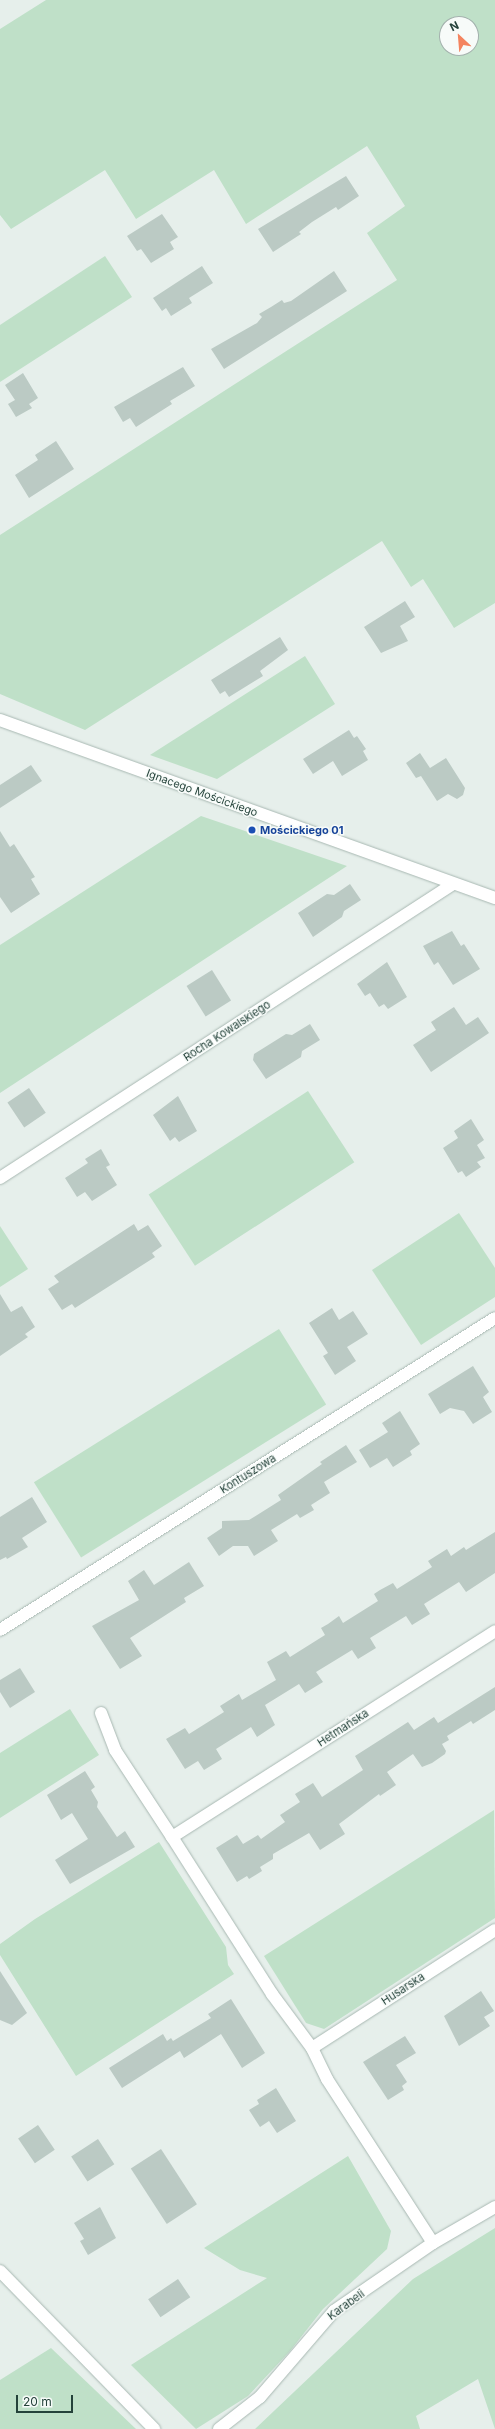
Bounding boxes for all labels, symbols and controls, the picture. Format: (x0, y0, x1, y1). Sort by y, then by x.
north arrow (439, 16, 479, 56)
text: N (447, 18, 461, 34)
street label: Ignacego Mościckiego (145, 767, 259, 819)
place label: Mościckiego 01 (260, 823, 343, 837)
marker: Mościckiego 01 (247, 825, 257, 835)
street label: Rocha Kowalskiego (181, 998, 273, 1064)
street label: Kontuszowa (218, 1452, 278, 1496)
street label: Hetmańska (315, 1707, 371, 1749)
street label: Husarska (379, 1970, 427, 2008)
street label: Karabeli (325, 2287, 367, 2323)
scale bar (18, 2387, 75, 2413)
text: 20 m (23, 2394, 52, 2409)

